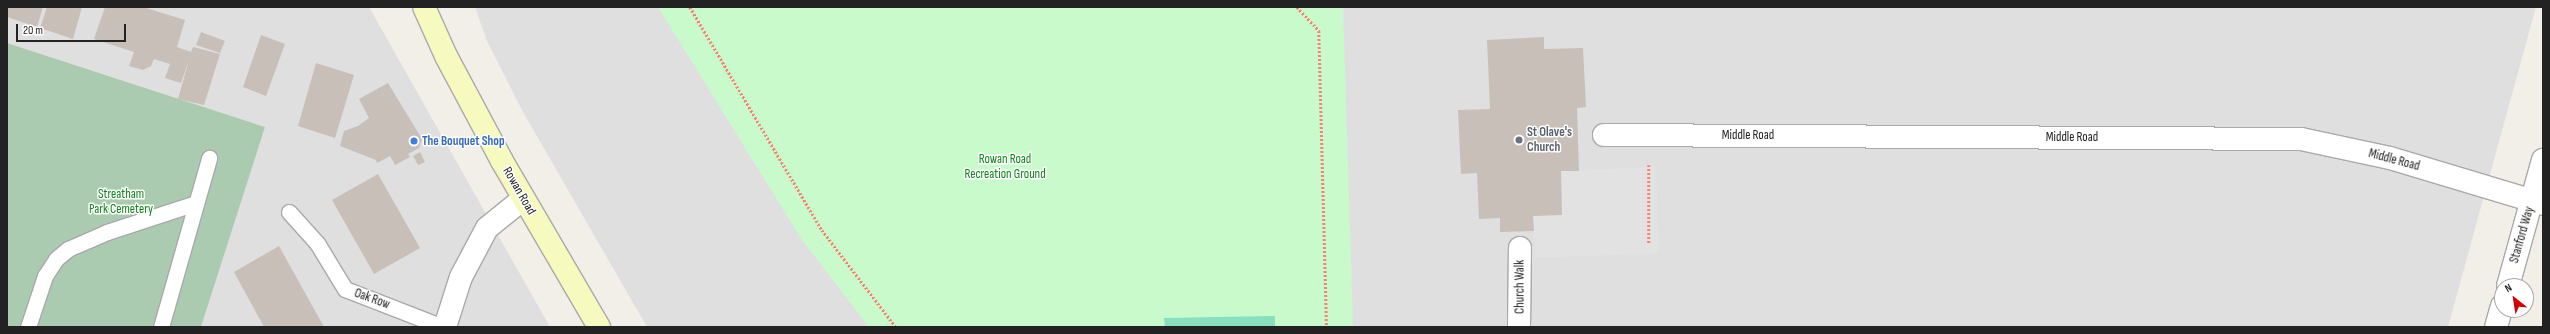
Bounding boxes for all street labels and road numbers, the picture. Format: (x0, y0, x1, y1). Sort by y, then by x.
street label: Middle Road (1722, 127, 1774, 143)
street label: Middle Road (2046, 129, 2098, 145)
street label: Middle Road (2367, 146, 2421, 174)
street label: Rowan Road (499, 164, 539, 218)
street label: Stanford Way (2507, 205, 2537, 265)
street label: Church Walk (1512, 260, 1528, 314)
street label: Oak Row (352, 285, 392, 313)

